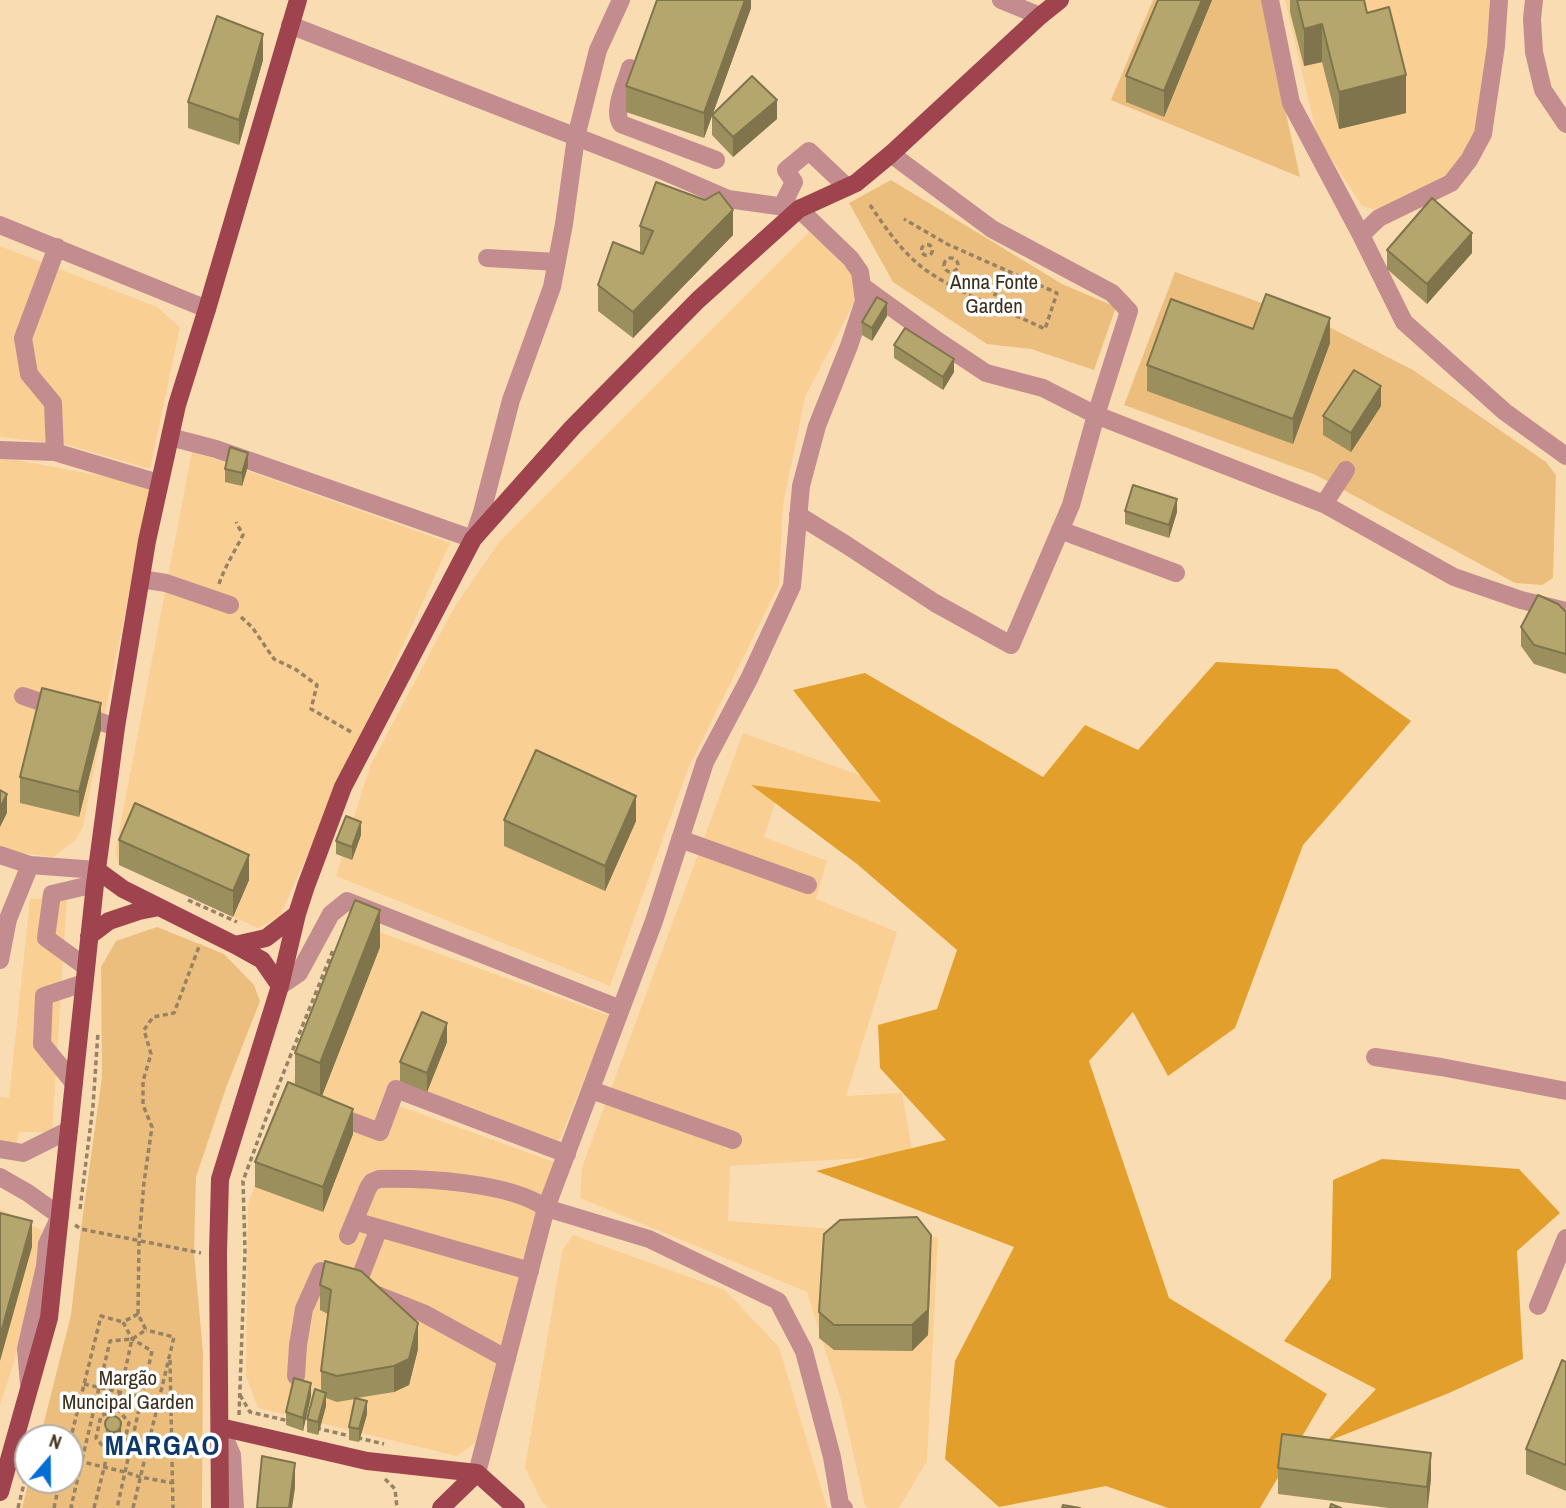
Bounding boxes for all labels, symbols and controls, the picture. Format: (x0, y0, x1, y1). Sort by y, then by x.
park label: Anna Fonte Garden (950, 270, 1038, 320)
park label: Margão Muncipal Garden (62, 1366, 194, 1416)
north arrow (14, 1424, 84, 1494)
text: N (46, 1427, 65, 1455)
district label: MARGAO (105, 1430, 221, 1464)

